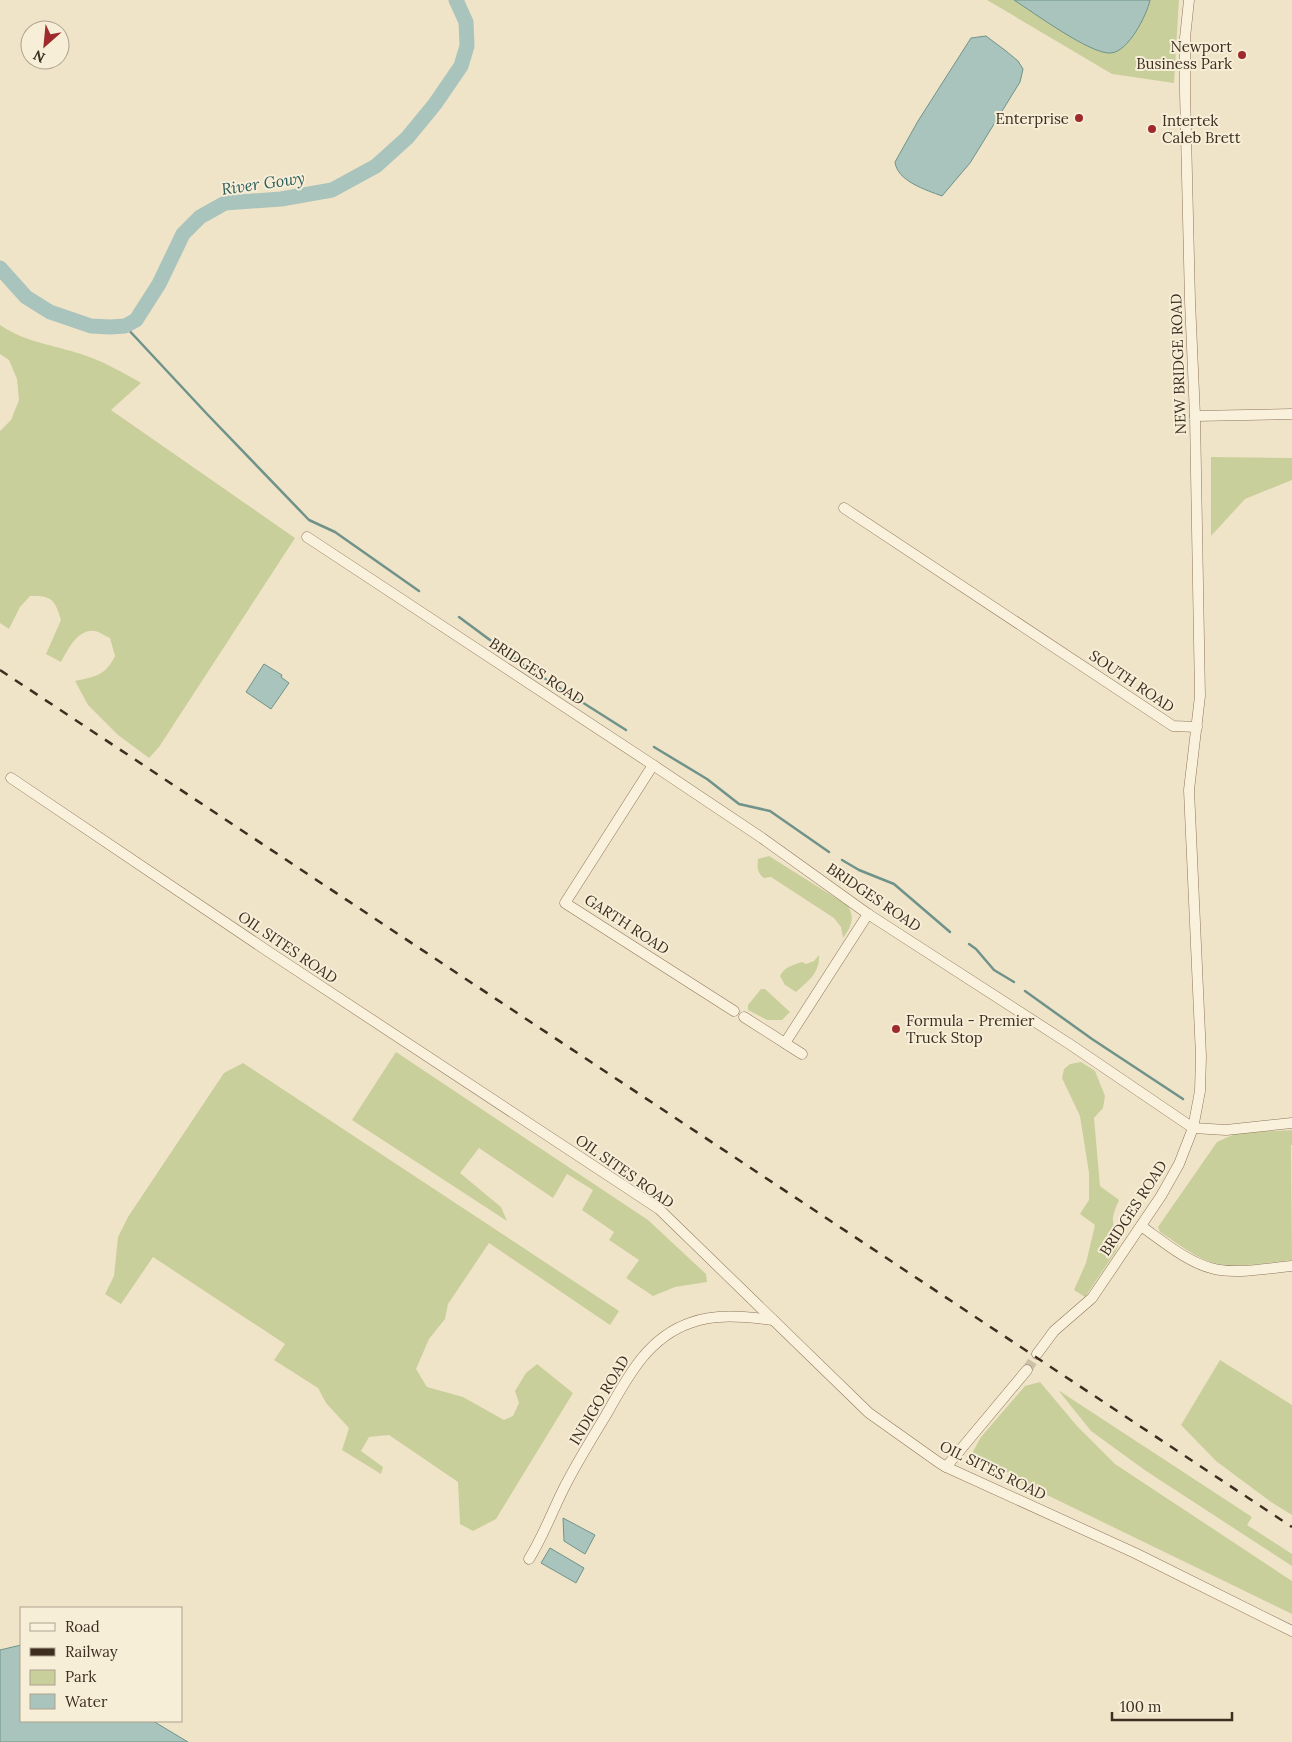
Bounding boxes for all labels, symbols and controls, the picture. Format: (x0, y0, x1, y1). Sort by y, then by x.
north arrow (20, 20, 70, 70)
place label: Newport Business Park (1136, 37, 1232, 73)
text: N (30, 46, 48, 67)
marker: Newport Business Park (1236, 49, 1248, 61)
place label: Enterprise (996, 109, 1069, 128)
place label: Intertek Caleb Brett (1162, 111, 1241, 147)
marker: Enterprise (1073, 112, 1085, 124)
marker: Intertek Caleb Brett (1146, 123, 1158, 135)
water label: River Gowy (220, 167, 306, 199)
street label: NEW BRIDGE ROAD (1166, 293, 1190, 435)
street label: BRIDGES ROAD (486, 633, 588, 709)
street label: SOUTH ROAD (1086, 646, 1178, 716)
street label: BRIDGES ROAD (823, 858, 925, 936)
street label: GARTH ROAD (581, 890, 673, 958)
street label: OIL SITES ROAD (235, 907, 341, 987)
place label: Formula - Premier Truck Stop (906, 1011, 1035, 1047)
marker: Formula - Premier Truck Stop (890, 1023, 902, 1035)
street label: OIL SITES ROAD (572, 1130, 678, 1212)
street label: BRIDGES ROAD (1095, 1157, 1171, 1259)
street label: INDIGO ROAD (565, 1352, 633, 1448)
street label: OIL SITES ROAD (937, 1436, 1049, 1504)
legend (20, 1607, 182, 1722)
text: Road (65, 1617, 100, 1636)
text: Railway (65, 1642, 118, 1661)
text: Park (65, 1667, 96, 1686)
scale bar (1112, 1690, 1232, 1722)
text: Water (65, 1692, 108, 1711)
text: 100 m (1120, 1697, 1161, 1716)

